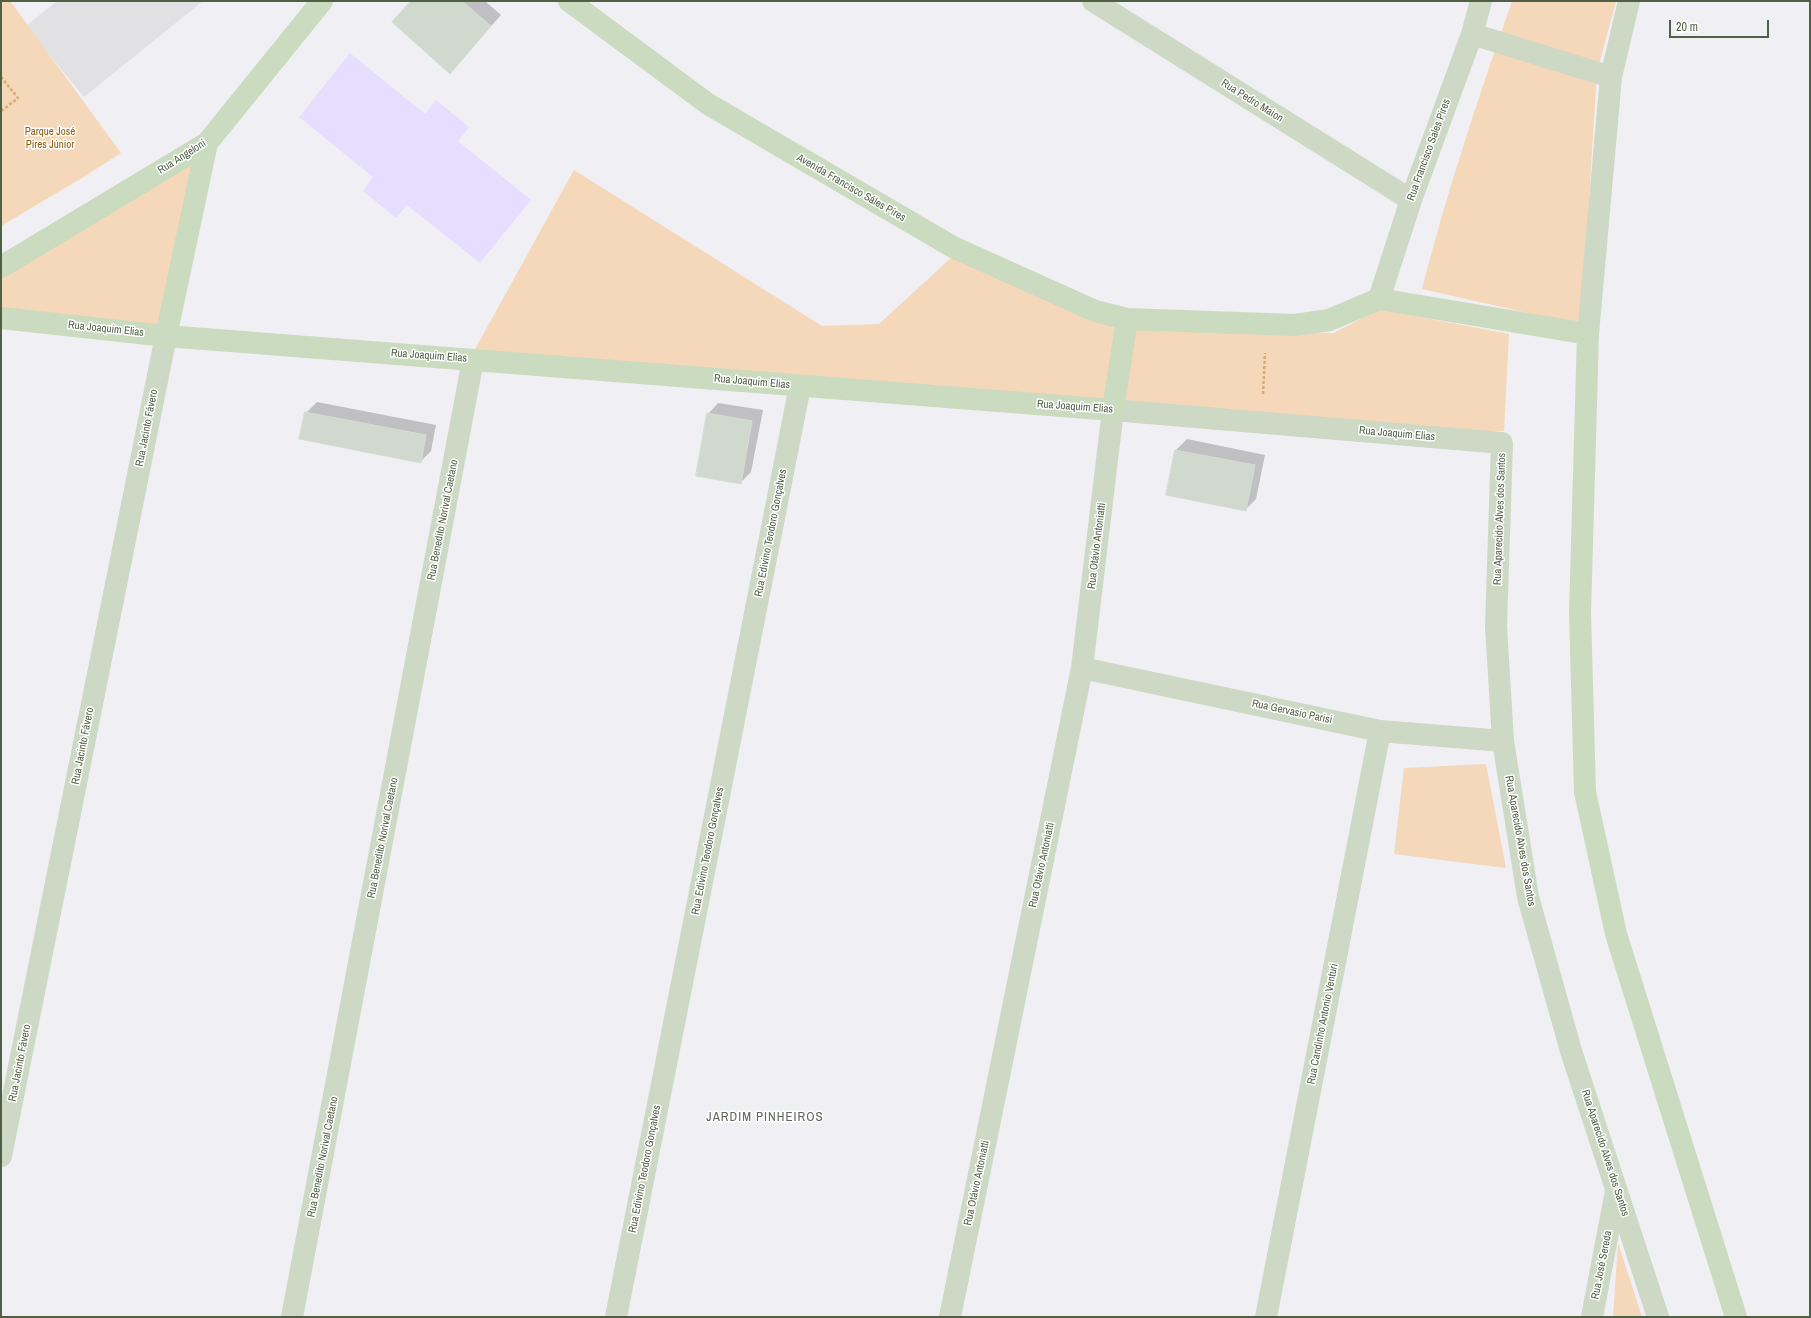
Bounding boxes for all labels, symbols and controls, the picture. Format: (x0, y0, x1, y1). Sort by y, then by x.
scale bar (1671, 12, 1771, 38)
text: 20 m (1676, 19, 1698, 35)
street label: Rua Pedro Maion (1219, 77, 1285, 125)
street label: Rua Francisco Sales Pires (1404, 97, 1454, 203)
park label: Parque José Pires Júnior (25, 125, 75, 151)
street label: Rua Angeloni (155, 137, 209, 177)
street label: Avenida Francisco Sáles Píres (794, 151, 908, 225)
street label: Rua Joaquim Elias (67, 318, 145, 340)
street label: Rua Joaquim Elias (391, 347, 467, 365)
street label: Rua Joaquim Elias (713, 372, 791, 392)
street label: Rua Jacinto Fávero (133, 388, 161, 468)
street label: Rua Joaquim Elias (1037, 398, 1113, 416)
street label: Rua Joaquim Elias (1358, 424, 1436, 444)
street label: Rua Aparecido Alves dos Santos (1491, 453, 1509, 585)
street label: Rua Benedito Norival Caetano (425, 458, 461, 582)
street label: Rua Edivino Teodoro Gonçalves (752, 468, 790, 598)
street label: Rua Otávio Antoniatti (1085, 502, 1109, 590)
street label: Rua Gervasio Parisi (1251, 697, 1333, 727)
street label: Rua Jacinto Fávero (69, 706, 97, 786)
street label: Rua Aparecido Alves dos Santos (1502, 775, 1538, 907)
street label: Rua Benedito Norival Caetano (365, 776, 401, 900)
street label: Rua Edivino Teodoro Gonçalves (689, 786, 727, 916)
street label: Rua Otávio Antoniatti (1027, 821, 1057, 909)
street label: Rua Candinho Antonio Venturi (1305, 962, 1341, 1086)
street label: Rua Jacinto Fávero (6, 1023, 34, 1103)
street label: Rua Aparecido Alves dos Santos (1578, 1088, 1632, 1218)
street label: Rua Benedito Norival Caetano (305, 1095, 341, 1219)
street label: Rua Edivino Teodoro Gonçalves (626, 1104, 664, 1234)
district label: JARDIM PINHEIROS (706, 1110, 824, 1126)
street label: Rua Otávio Antoniatti (962, 1139, 992, 1227)
street label: Rua José Sereda (1589, 1230, 1615, 1300)

